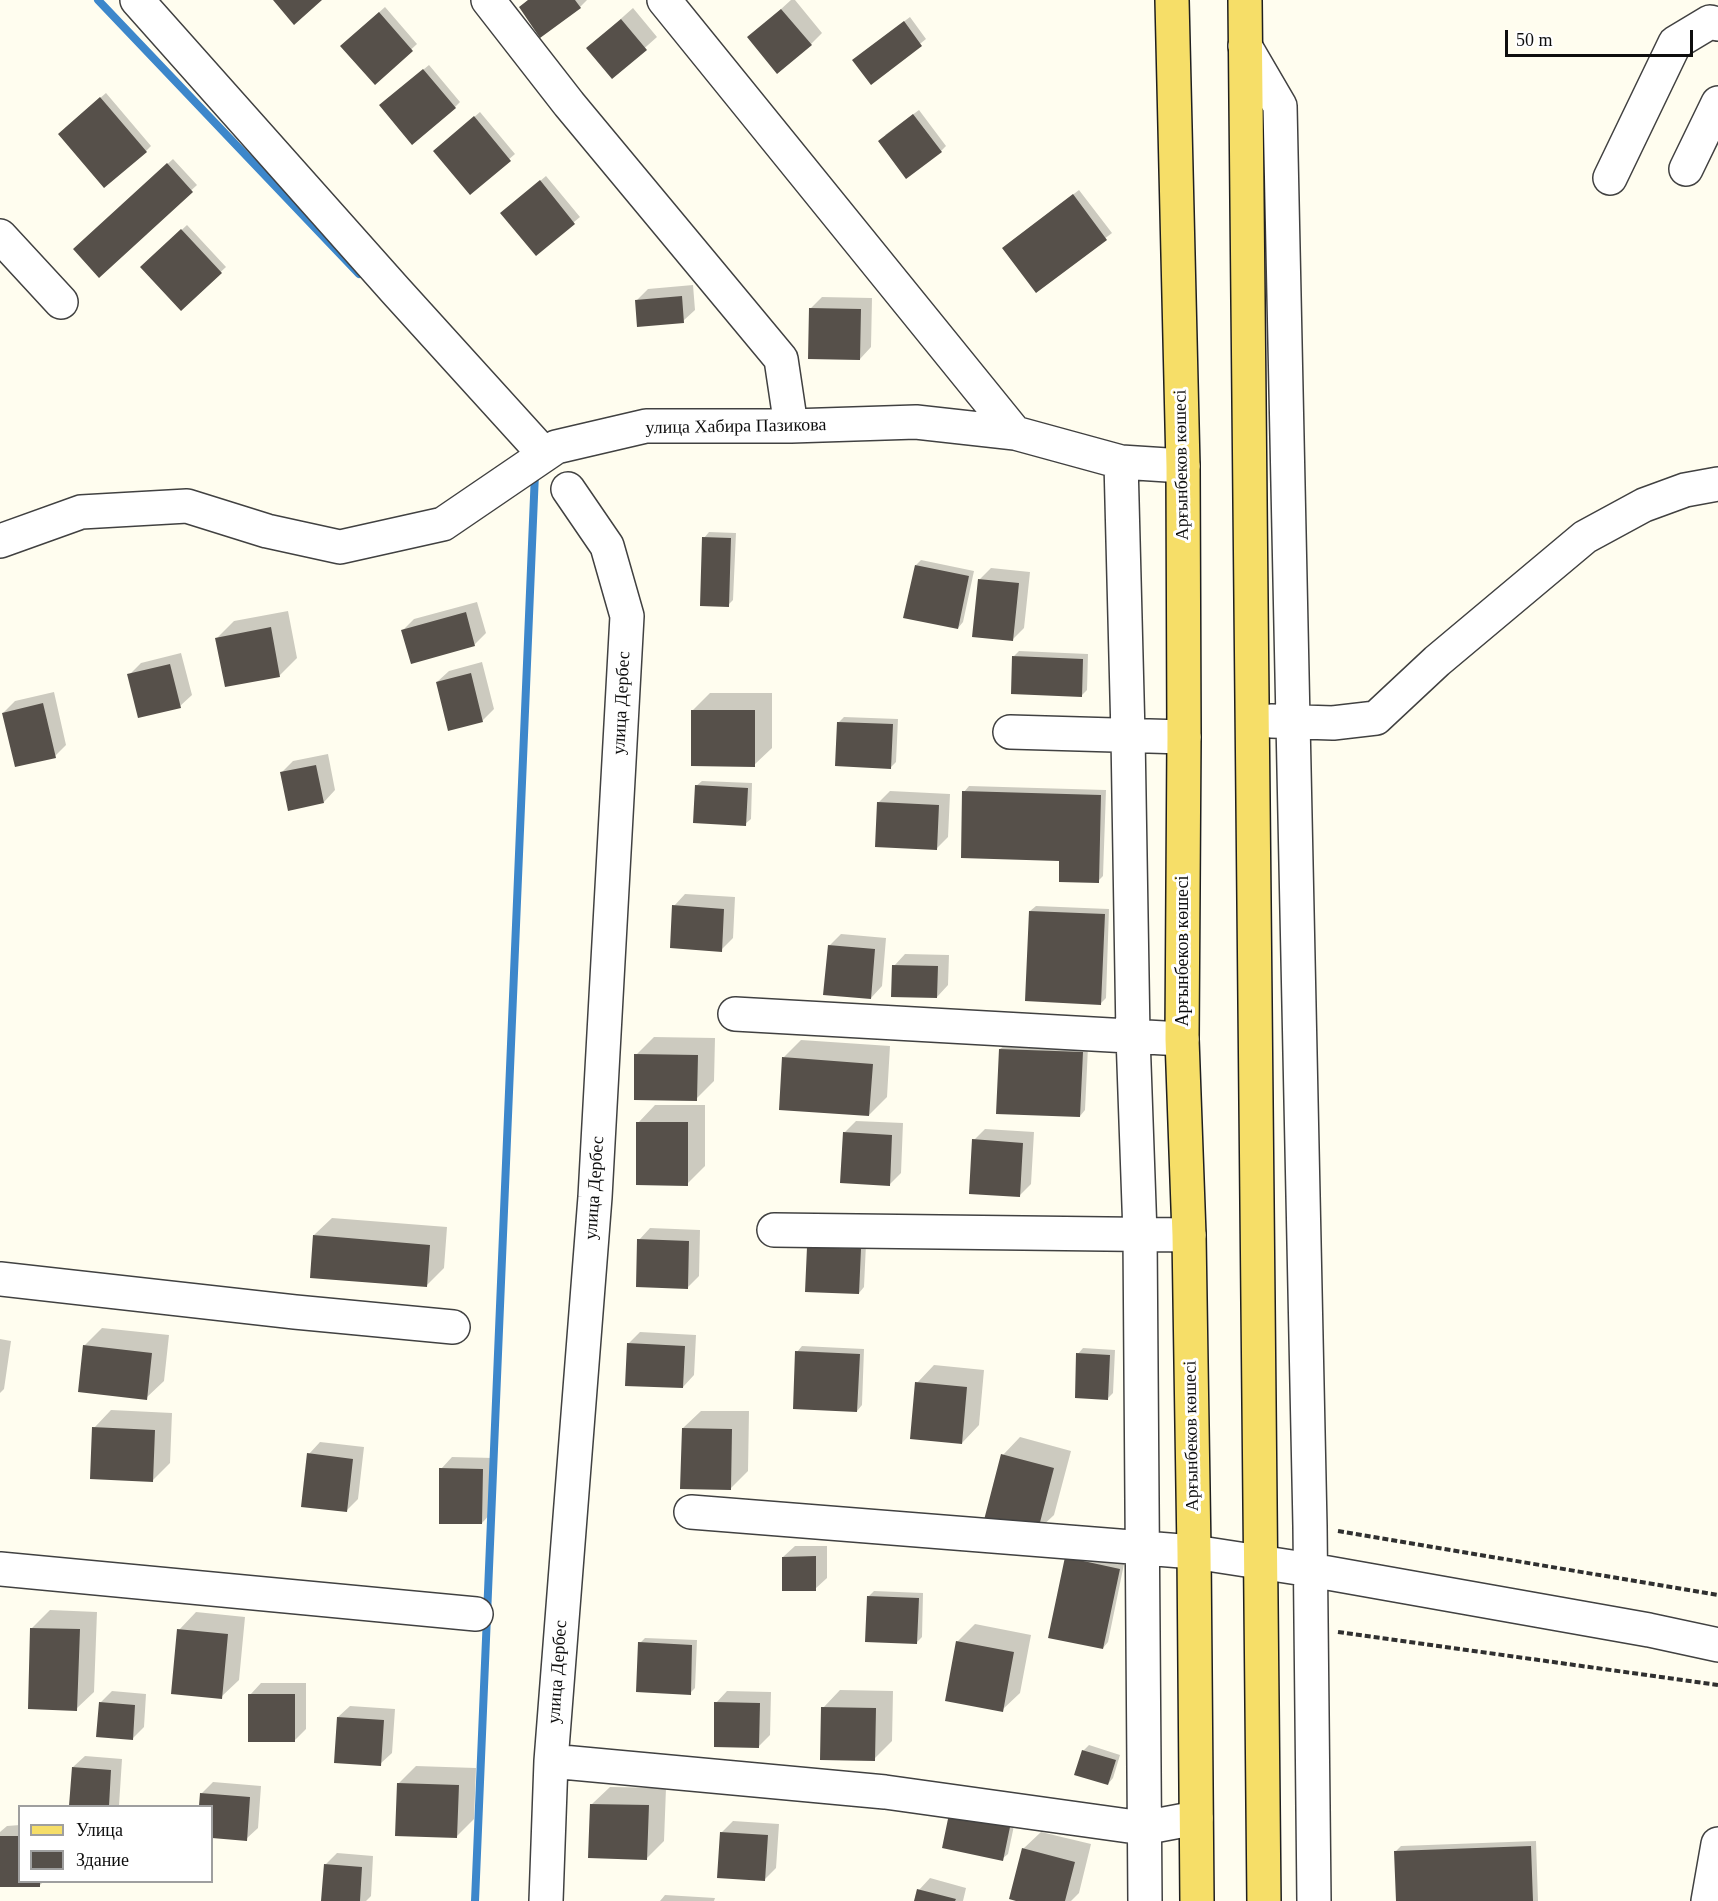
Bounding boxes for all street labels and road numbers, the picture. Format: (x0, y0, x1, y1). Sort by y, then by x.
street label: Арғынбеков көшесі (1170, 389, 1194, 541)
street label: улица Хабира Пазикова (645, 415, 827, 439)
street label: улица Дербес (608, 651, 636, 755)
street label: Арғынбеков көшесі (1172, 876, 1194, 1026)
street label: улица Дербес (581, 1135, 609, 1241)
street label: Арғынбеков көшесі (1180, 1360, 1204, 1512)
street label: улица Дербес (544, 1619, 572, 1725)

